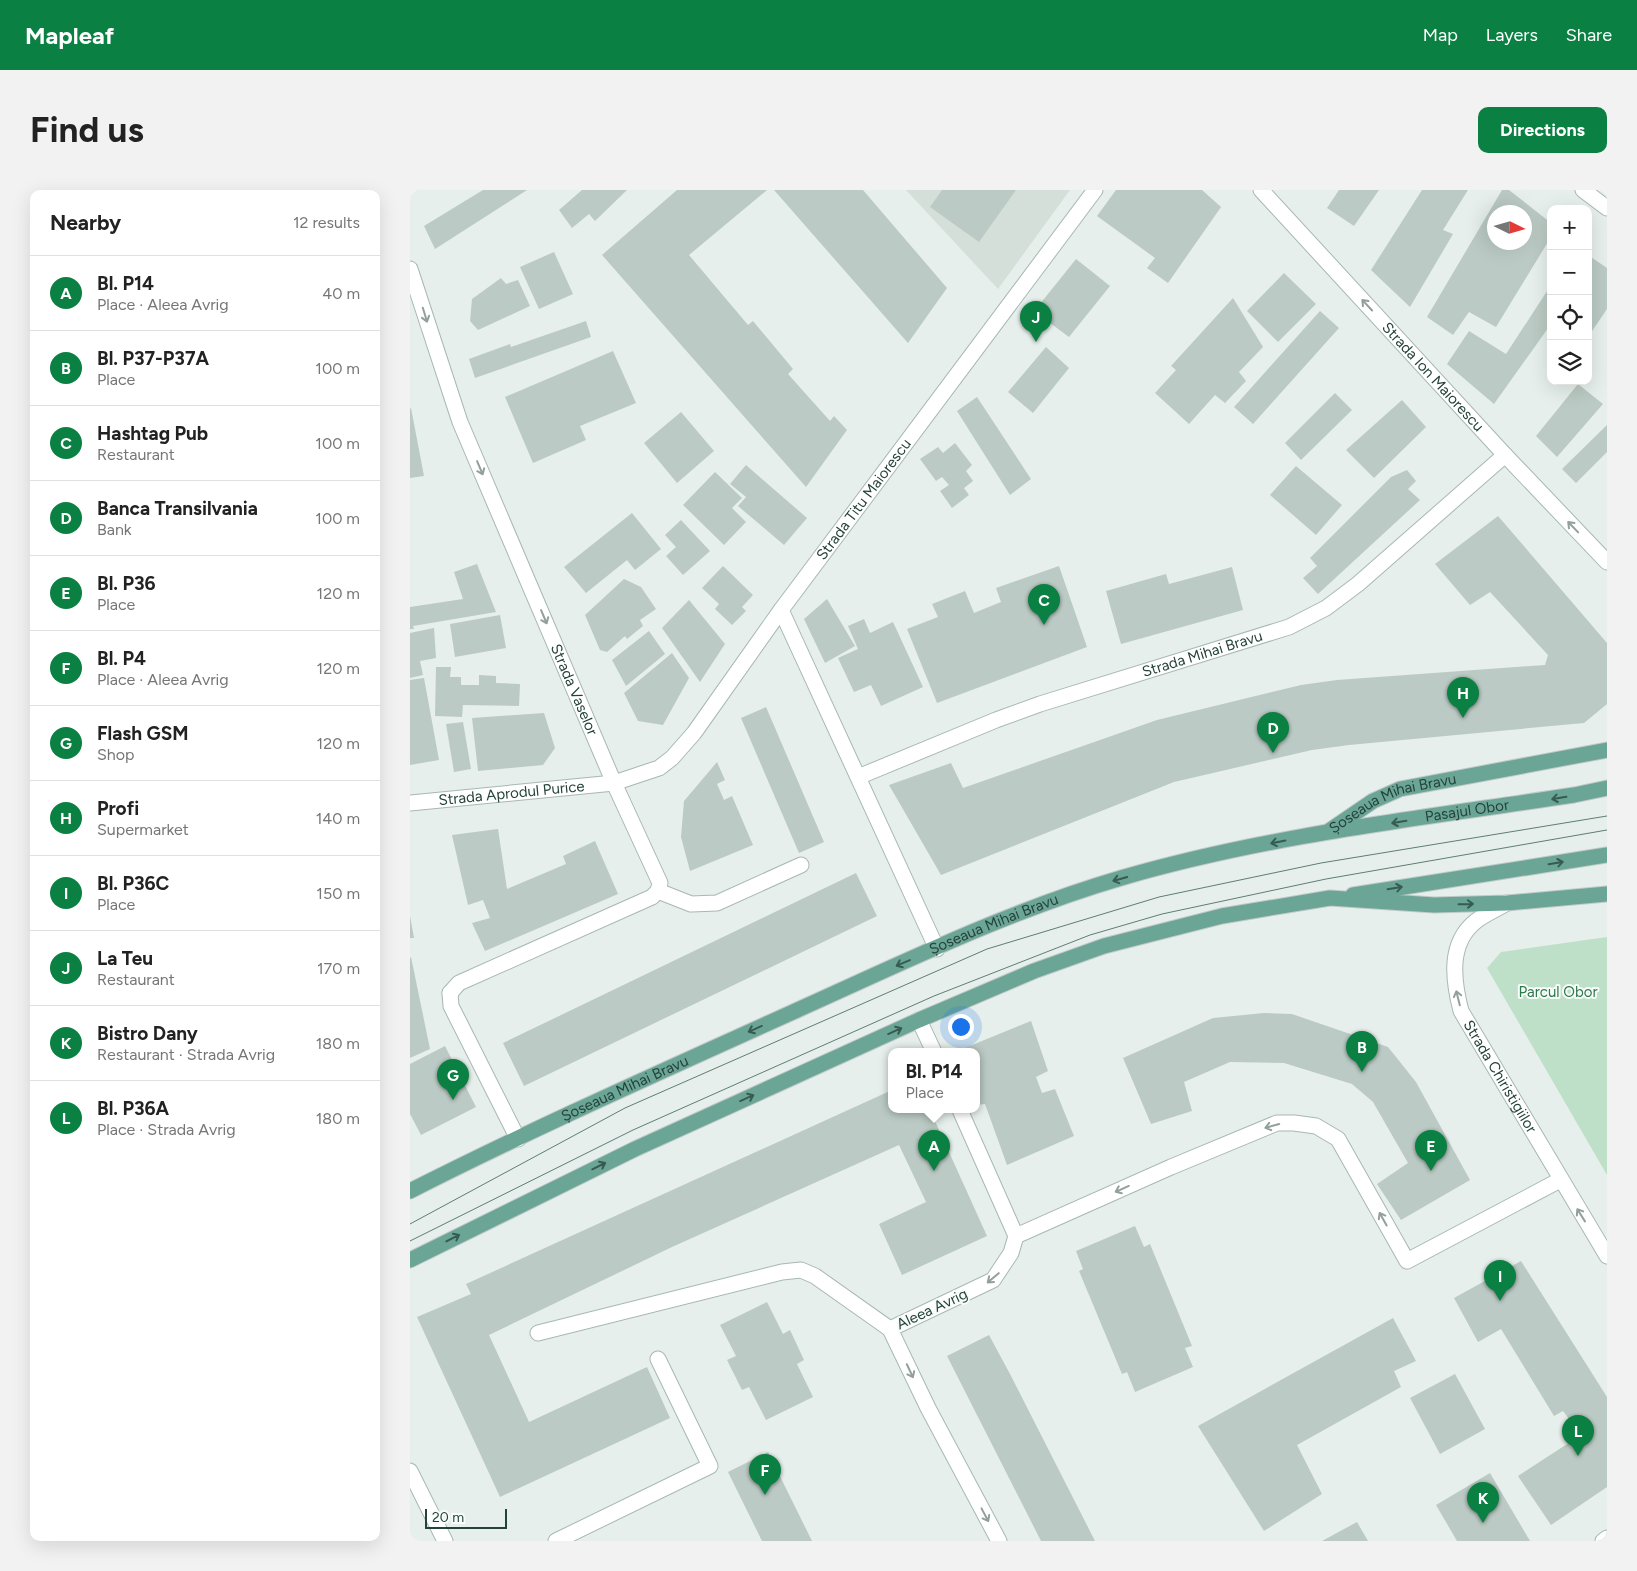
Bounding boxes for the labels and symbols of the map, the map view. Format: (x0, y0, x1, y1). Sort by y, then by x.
north arrow (1487, 205, 1532, 250)
one-way arrow (1361, 299, 1373, 312)
pin: J (1020, 301, 1052, 342)
one-way arrow (420, 307, 430, 323)
street label: Strada Ion Maiorescu (1378, 319, 1488, 435)
street label: Strada Titu Maiorescu (813, 435, 915, 563)
one-way arrow (475, 460, 485, 475)
one-way arrow (1567, 520, 1579, 533)
pin: C (1028, 584, 1060, 625)
one-way arrow (540, 609, 550, 624)
street label: Strada Mihai Bravu (1140, 627, 1265, 681)
street label: Strada Vaselor (547, 641, 602, 738)
pin: H (1447, 677, 1479, 718)
pin: D (1257, 712, 1289, 753)
street label: Șoseaua Mihai Bravu (1326, 770, 1458, 837)
street label: Strada Aprodul Purice (438, 777, 585, 809)
one-way arrow (1552, 793, 1568, 803)
street label: Pasajul Obor (1424, 796, 1510, 826)
one-way arrow (1391, 817, 1407, 827)
one-way arrow (1271, 838, 1287, 848)
one-way arrow (1547, 858, 1563, 868)
one-way arrow (1112, 874, 1128, 884)
one-way arrow (1387, 883, 1403, 893)
street label: Șoseaua Mihai Bravu (926, 890, 1061, 958)
one-way arrow (1457, 899, 1473, 909)
one-way arrow (896, 959, 911, 969)
park label: Parcul Obor (1519, 983, 1597, 1001)
one-way arrow (1453, 990, 1462, 1006)
your location (948, 1014, 974, 1040)
street label: Strada Chiristigiilor (1459, 1017, 1541, 1136)
one-way arrow (748, 1025, 763, 1035)
one-way arrow (887, 1026, 902, 1036)
pin: B (1346, 1031, 1378, 1072)
street label: Șoseaua Mihai Bravu (558, 1051, 691, 1125)
pin: G (437, 1059, 469, 1100)
one-way arrow (739, 1093, 754, 1102)
one-way arrow (1264, 1121, 1280, 1131)
pin: A (918, 1130, 950, 1171)
pin: E (1415, 1130, 1447, 1171)
one-way arrow (591, 1161, 606, 1170)
one-way arrow (1115, 1184, 1130, 1194)
one-way arrow (1576, 1208, 1586, 1222)
one-way arrow (1378, 1212, 1388, 1227)
one-way arrow (446, 1233, 461, 1243)
pin: I (1484, 1260, 1516, 1301)
one-way arrow (986, 1272, 999, 1283)
street label: Aleea Avrig (894, 1285, 970, 1333)
one-way arrow (905, 1363, 915, 1378)
pin: L (1562, 1415, 1594, 1456)
pin: F (749, 1454, 781, 1495)
pin: K (1467, 1482, 1499, 1523)
scale bar (425, 1506, 508, 1529)
one-way arrow (981, 1507, 990, 1522)

